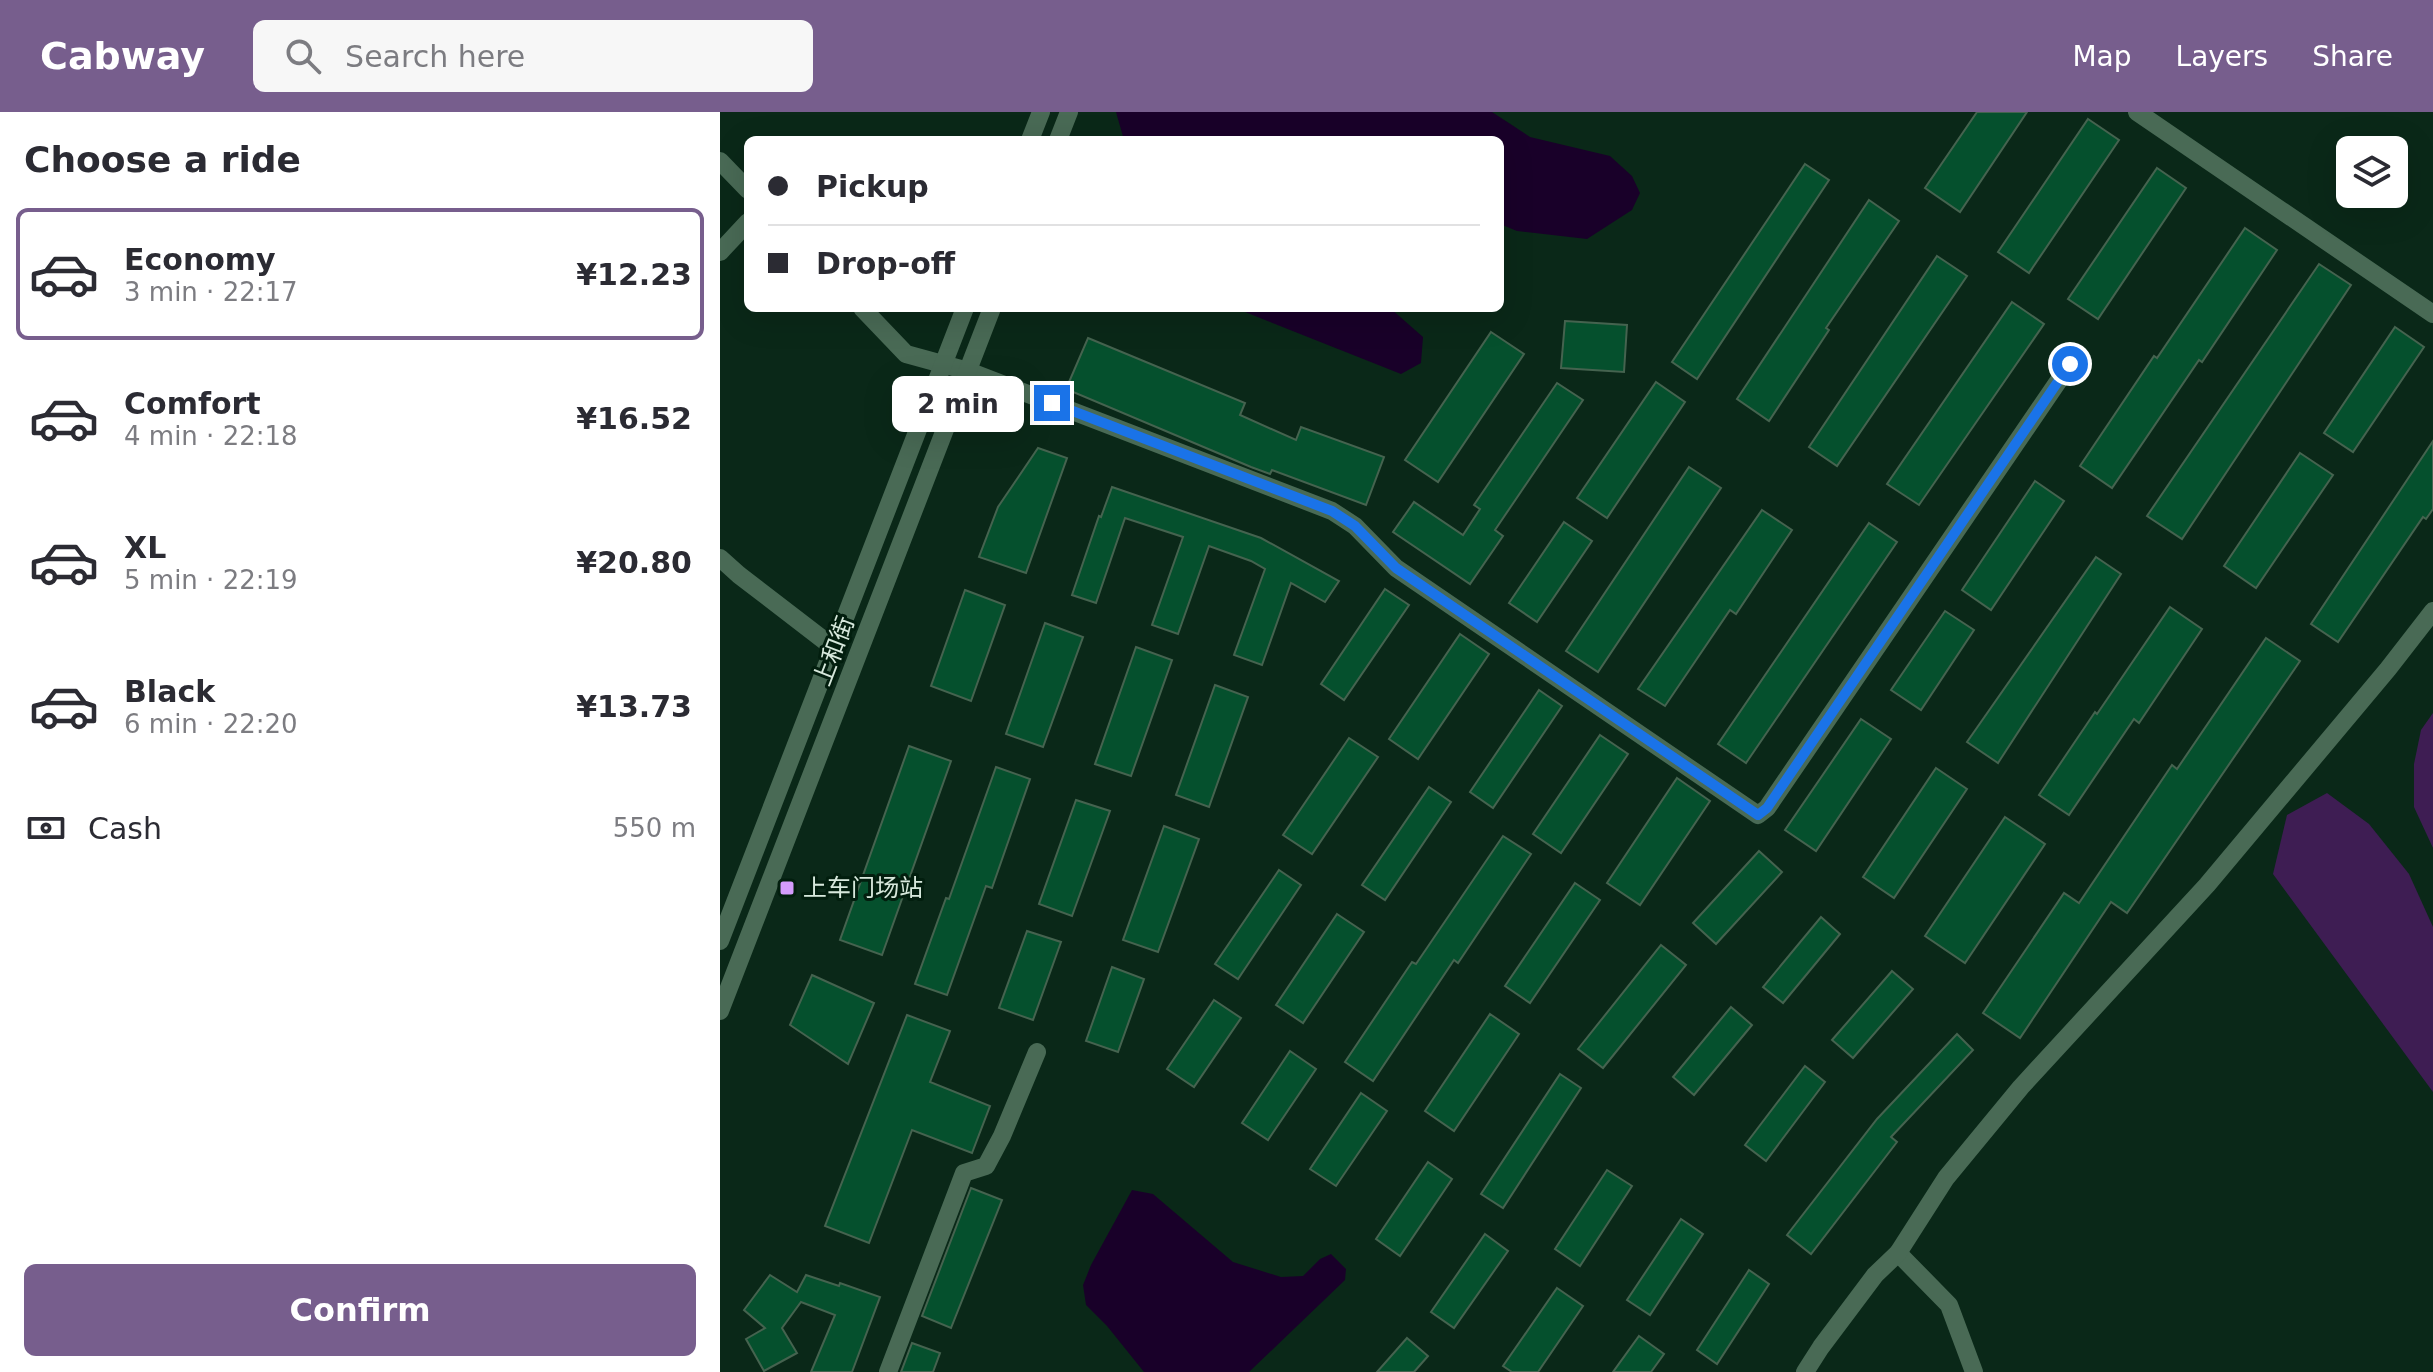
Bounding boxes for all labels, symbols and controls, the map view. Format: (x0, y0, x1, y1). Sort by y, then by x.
search box (253, 20, 813, 92)
text: Cabway (40, 34, 205, 78)
icon: search (281, 34, 325, 78)
text: Search here (345, 39, 525, 74)
text: Map (2072, 40, 2132, 73)
text: Layers (2176, 40, 2268, 73)
text: Share (2312, 40, 2393, 73)
map controls (2336, 136, 2408, 208)
button: layers (2336, 136, 2408, 208)
text: Choose a ride (24, 139, 301, 180)
text: Pickup (816, 169, 929, 204)
icon: car (28, 238, 100, 310)
text: Economy (124, 242, 276, 277)
text: Drop-off (816, 246, 955, 281)
text: ¥12.23 (576, 257, 692, 292)
text: 3 min · 22:17 (124, 277, 298, 307)
route start (2052, 346, 2088, 382)
callout: 2 min (892, 375, 1024, 431)
icon: car (28, 382, 100, 454)
route end (1034, 385, 1070, 421)
text: Comfort (124, 386, 261, 421)
text: 2 min (917, 389, 999, 419)
text: ¥16.52 (576, 401, 692, 436)
text: 4 min · 22:18 (124, 421, 298, 451)
icon: car (28, 526, 100, 598)
text: XL (124, 530, 166, 565)
text: ¥20.80 (576, 545, 692, 580)
text: 5 min · 22:19 (124, 565, 298, 595)
street label: 上和街 (808, 612, 860, 690)
icon: car (28, 670, 100, 742)
text: Black (124, 674, 215, 709)
text: ¥13.73 (576, 689, 692, 724)
text: 6 min · 22:20 (124, 709, 298, 739)
icon: cash (24, 806, 68, 850)
text: Cash (88, 811, 162, 846)
text: 550 m (613, 813, 696, 843)
place label: 上车门场站 (803, 874, 923, 902)
marker: 上车门场站 (778, 879, 796, 897)
button: Confirm (24, 1264, 696, 1356)

